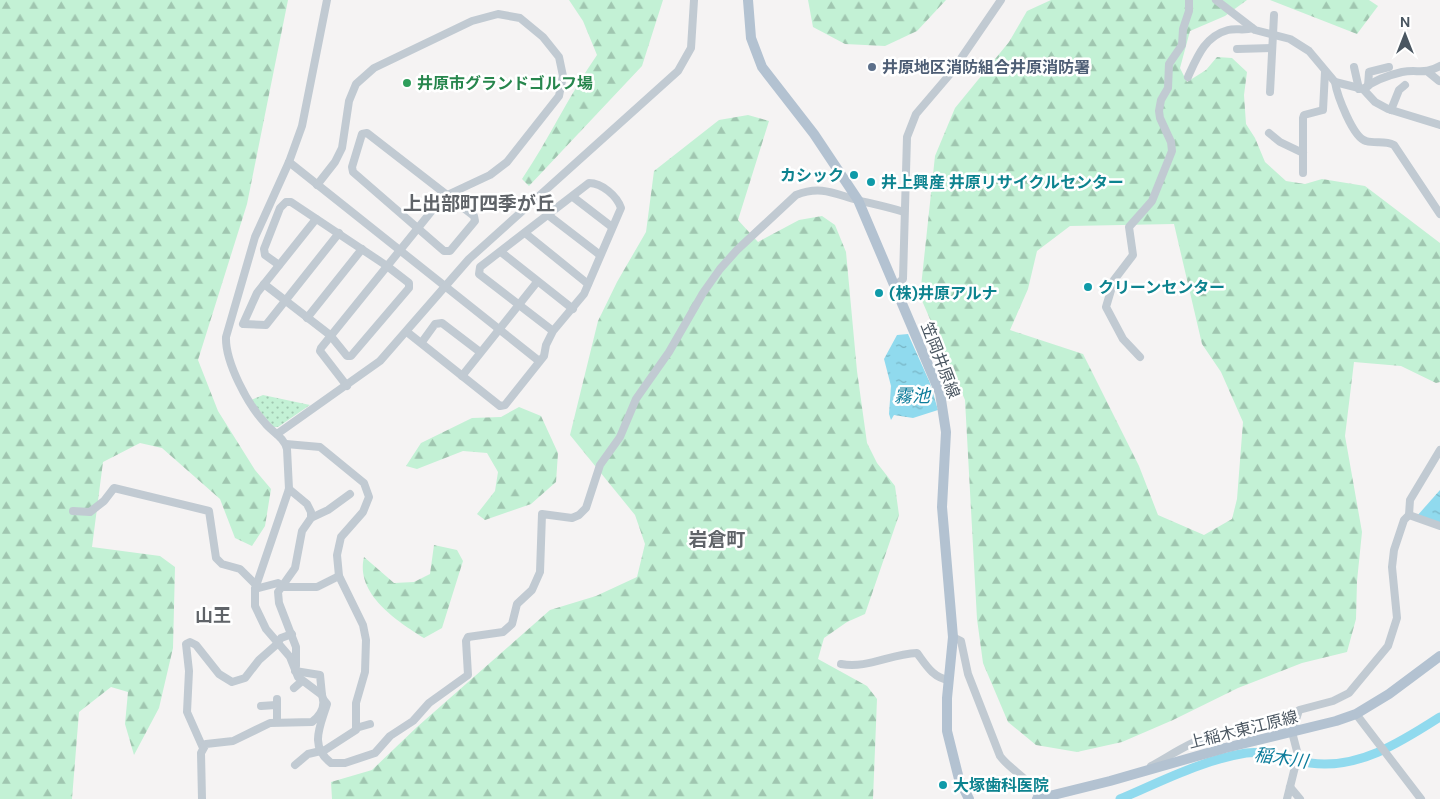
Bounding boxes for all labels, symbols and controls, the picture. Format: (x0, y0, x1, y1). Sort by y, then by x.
north arrow (1380, 10, 1430, 60)
text: N (1400, 13, 1410, 31)
place label: 井原地区消防組合井原消防署 (882, 57, 1090, 78)
marker: 井原地区消防組合井原消防署 (866, 61, 878, 73)
place label: 井原市グランドゴルフ場 (417, 73, 593, 94)
marker: 井原市グランドゴルフ場 (401, 77, 413, 89)
place label: カシック (780, 165, 844, 186)
marker: カシック (848, 169, 860, 181)
place label: 井上興産 井原リサイクルセンター (881, 172, 1124, 193)
marker: 井上興産 井原リサイクルセンター (865, 176, 877, 188)
district label: 上出部町四季が丘 (403, 191, 555, 216)
place label: クリーンセンター (1098, 277, 1225, 298)
marker: クリーンセンター (1082, 281, 1094, 293)
place label: (株)井原アルナ (889, 283, 998, 304)
marker: (株)井原アルナ (873, 287, 885, 299)
street label: 笠岡井原線 (916, 319, 965, 401)
water label: 霧池 (894, 384, 932, 408)
district label: 岩倉町 (688, 527, 746, 552)
district label: 山王 (195, 604, 231, 628)
street label: 上稲木東江原線 (1186, 706, 1300, 753)
water label: 稲木川 (1253, 742, 1311, 774)
place label: 大塚歯科医院 (953, 775, 1049, 796)
marker: 大塚歯科医院 (937, 779, 949, 791)

